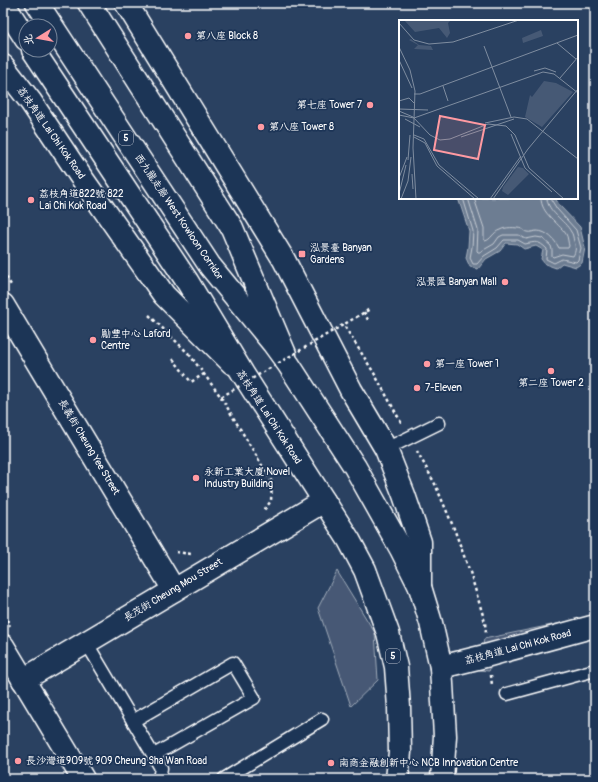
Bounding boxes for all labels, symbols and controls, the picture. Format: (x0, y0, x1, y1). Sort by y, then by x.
north arrow (18, 18, 58, 58)
inset map (399, 20, 578, 199)
place label: 第八座 Block 8 (196, 30, 258, 42)
marker: 第八座 Block 8 (183, 31, 193, 41)
text: 北 (21, 33, 36, 46)
street label: 荔枝角道 Lai Chi Kok Road (15, 85, 87, 181)
place label: 第七座 Tower 7 (297, 99, 363, 111)
marker: 第七座 Tower 7 (365, 100, 375, 110)
place label: 第八座 Tower 8 (269, 121, 334, 133)
marker: 第八座 Tower 8 (256, 122, 266, 132)
road number: 5 (119, 131, 133, 145)
street label: 西九龍走廊 West Kowloon Corridor (132, 152, 226, 283)
place label: 荔枝角道822號 822 Lai Chi Kok Road (39, 188, 124, 212)
marker: 荔枝角道822號 822 Lai Chi Kok Road (26, 195, 36, 205)
place label: 泓景臺 Banyan Gardens (310, 242, 372, 266)
marker: 泓景臺 Banyan Gardens (297, 249, 307, 259)
place label: 泓景匯 Banyan Mall (416, 276, 497, 288)
marker: 泓景匯 Banyan Mall (500, 277, 510, 287)
place label: 勵豐中心 Laford Centre (101, 328, 171, 352)
marker: 勵豐中心 Laford Centre (88, 335, 98, 345)
place label: 第一座 Tower 1 (435, 358, 499, 370)
marker: 第一座 Tower 1 (422, 359, 432, 369)
marker: 第二座 Tower 2 (546, 366, 556, 376)
street label: 荔枝角道 Lai Chi Kok Road (234, 368, 304, 466)
place label: 第二座 Tower 2 (518, 377, 584, 389)
place label: 7-Eleven (425, 382, 462, 394)
marker: 7-Eleven (412, 383, 422, 393)
street label: 長義街 Cheung Yee Street (56, 397, 123, 498)
place label: 永新工業大廈 Novel Industry Building (204, 466, 290, 490)
marker: 永新工業大廈 Novel Industry Building (191, 473, 201, 483)
street label: 長茂街 Cheung Mou Street (122, 555, 225, 624)
street label: 荔枝角道 Lai Chi Kok Road (463, 627, 573, 667)
road number: 5 (386, 649, 400, 663)
place label: 長沙灣道909號 909 Cheung Sha Wan Road (26, 755, 207, 767)
marker: 長沙灣道909號 909 Cheung Sha Wan Road (13, 756, 23, 766)
place label: 南商金融創新中心 NCB Innovation Centre (339, 757, 518, 769)
marker: 南商金融創新中心 NCB Innovation Centre (326, 758, 336, 768)

